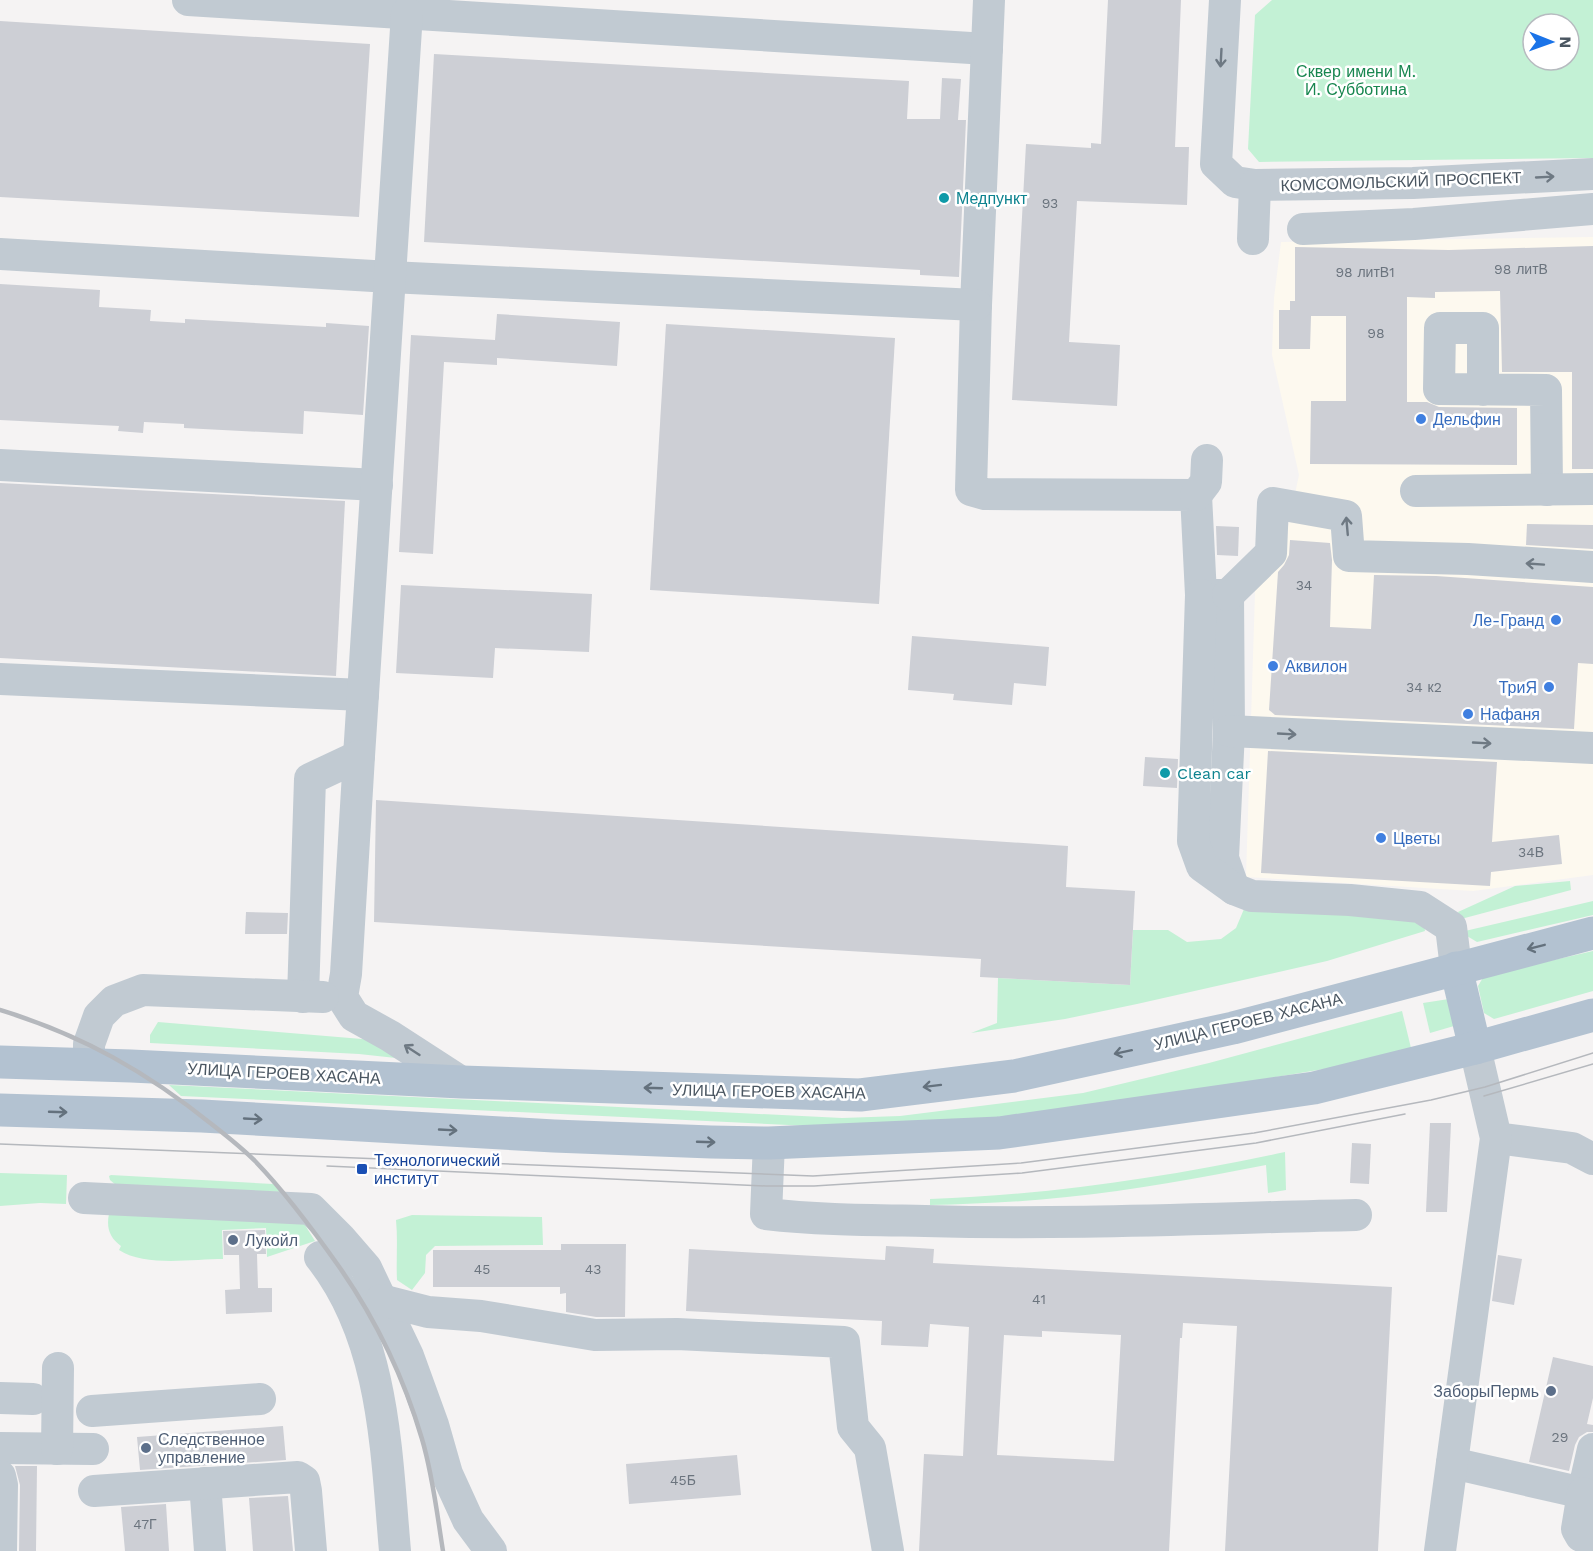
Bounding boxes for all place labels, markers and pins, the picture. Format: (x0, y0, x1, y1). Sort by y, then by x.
place label: Медпункт (956, 189, 1028, 208)
marker: Медпункт (937, 191, 951, 205)
place label: Дельфин (1433, 410, 1501, 429)
marker: Дельфин (1414, 412, 1428, 426)
place label: Ле-Гранд (1473, 611, 1545, 630)
marker: Ле-Гранд (1549, 613, 1563, 627)
place label: Аквилон (1285, 657, 1347, 676)
marker: Аквилон (1266, 659, 1280, 673)
place label: ТриЯ (1499, 678, 1537, 697)
marker: ТриЯ (1542, 680, 1556, 694)
place label: Нафаня (1480, 705, 1540, 724)
marker: Нафаня (1461, 707, 1475, 721)
place label: Clean car (1177, 764, 1252, 783)
marker: Clean car (1158, 766, 1172, 780)
place label: Цветы (1393, 829, 1440, 848)
marker: Цветы (1374, 831, 1388, 845)
place label: Технологический институт (374, 1151, 500, 1188)
marker: Технологический институт (355, 1162, 369, 1176)
place label: Лукойл (245, 1231, 298, 1250)
marker: Лукойл (226, 1233, 240, 1247)
place label: ЗаборыПермь (1433, 1382, 1539, 1401)
marker: ЗаборыПермь (1544, 1384, 1558, 1398)
place label: Следственное управление (158, 1430, 265, 1467)
marker: Следственное управление (139, 1441, 153, 1455)

